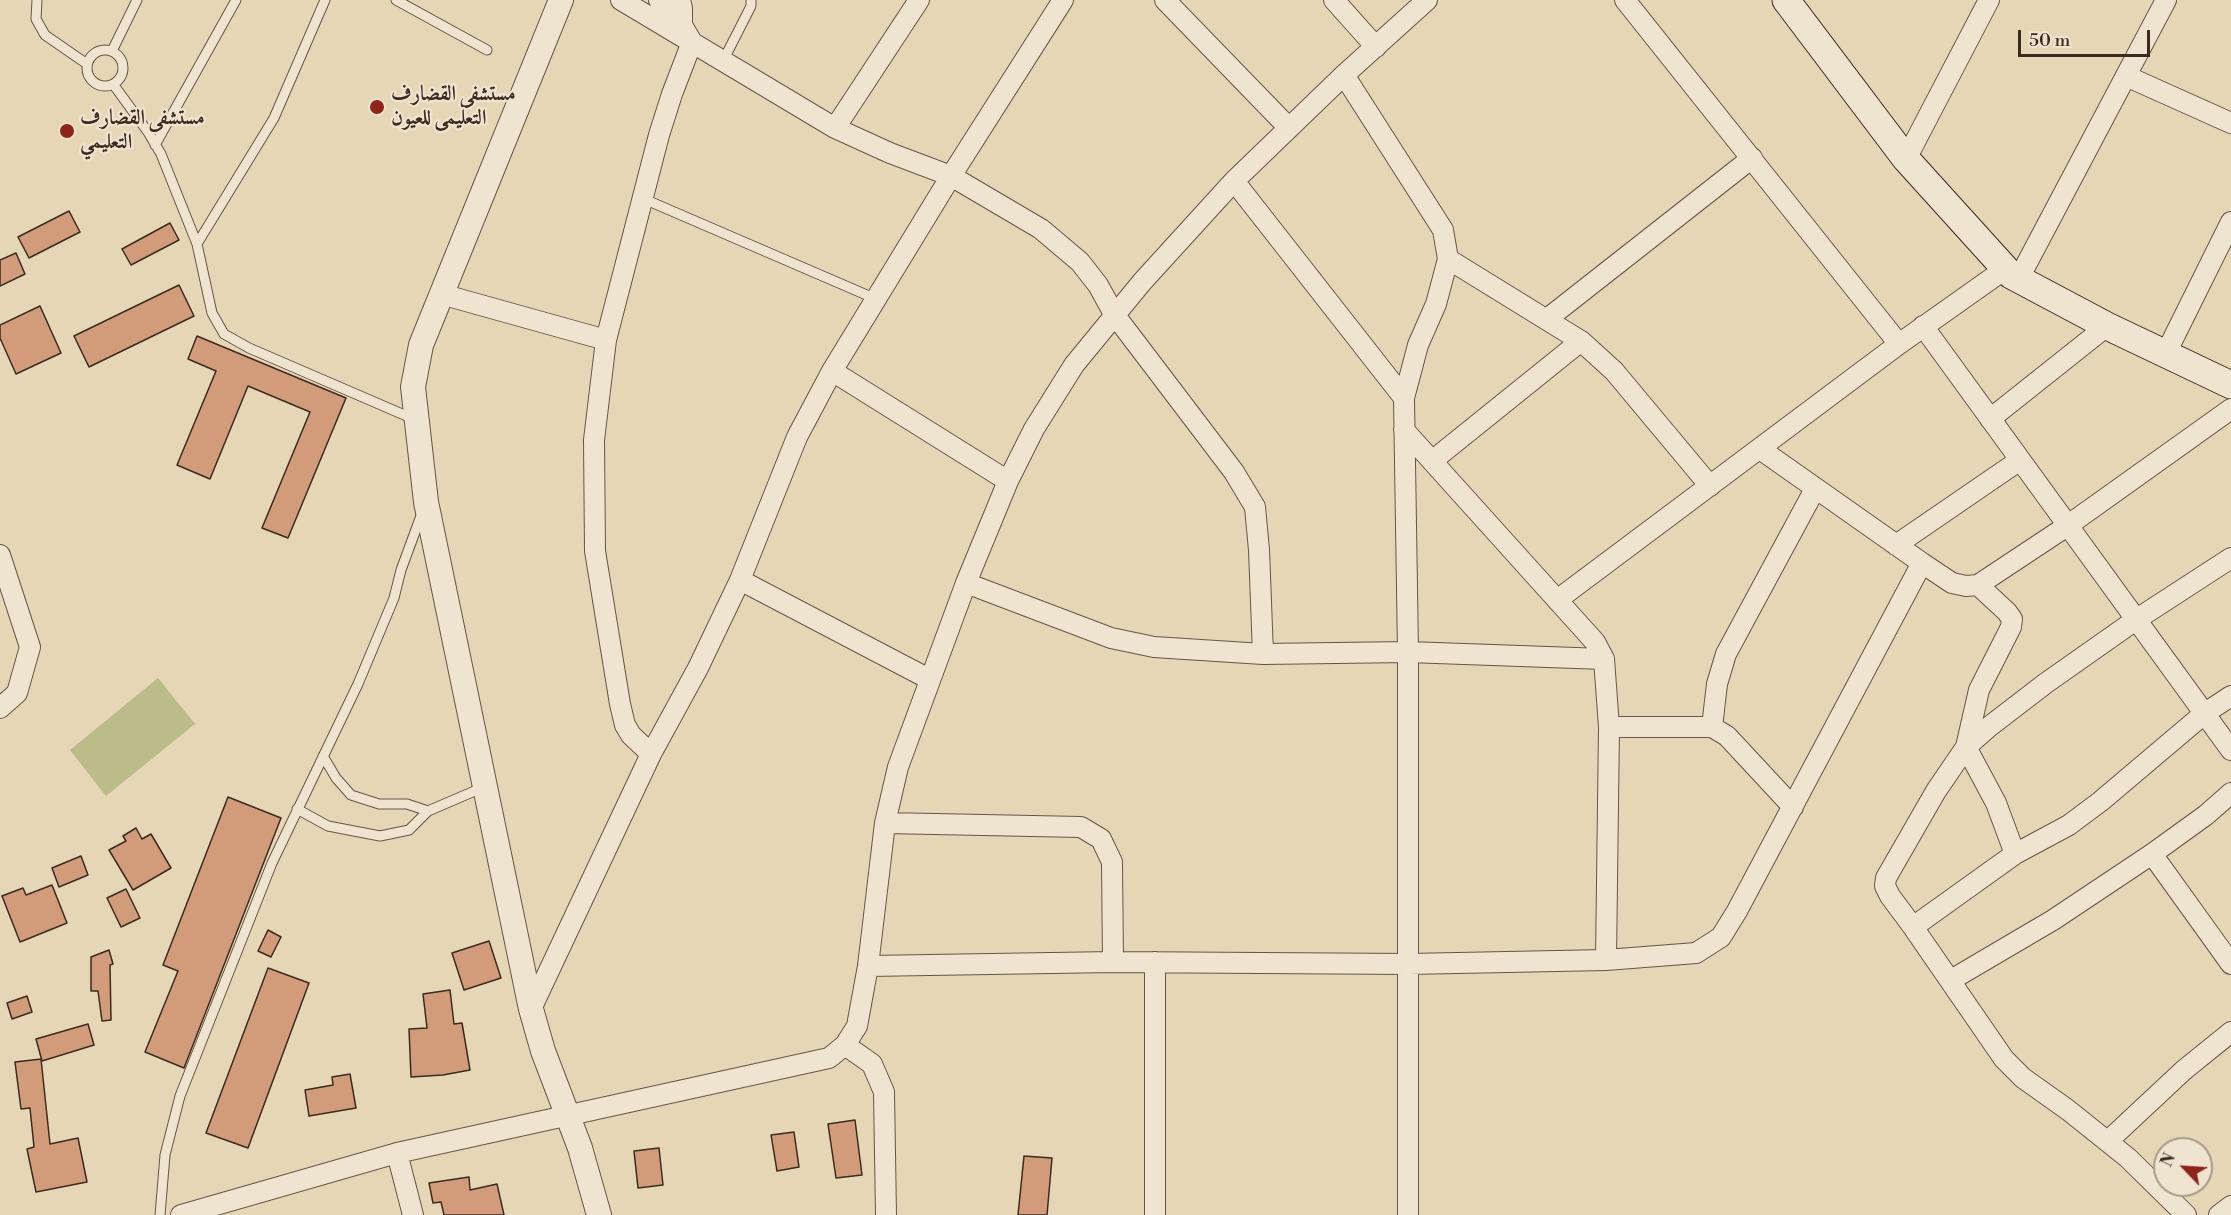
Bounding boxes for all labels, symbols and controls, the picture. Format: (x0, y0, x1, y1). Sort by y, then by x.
scale bar (2021, 18, 2153, 56)
text: 50 m (2029, 29, 2070, 52)
place label: مستشفى القضارف التعليمى للعيون (391, 82, 516, 132)
marker: مستشفى القضارف التعليمى للعيون (368, 98, 386, 116)
place label: مستشفى القضارف التعليمي (80, 106, 205, 156)
marker: مستشفى القضارف التعليمي (58, 122, 76, 140)
north arrow (2153, 1137, 2213, 1197)
text: N (2157, 1150, 2180, 1170)

